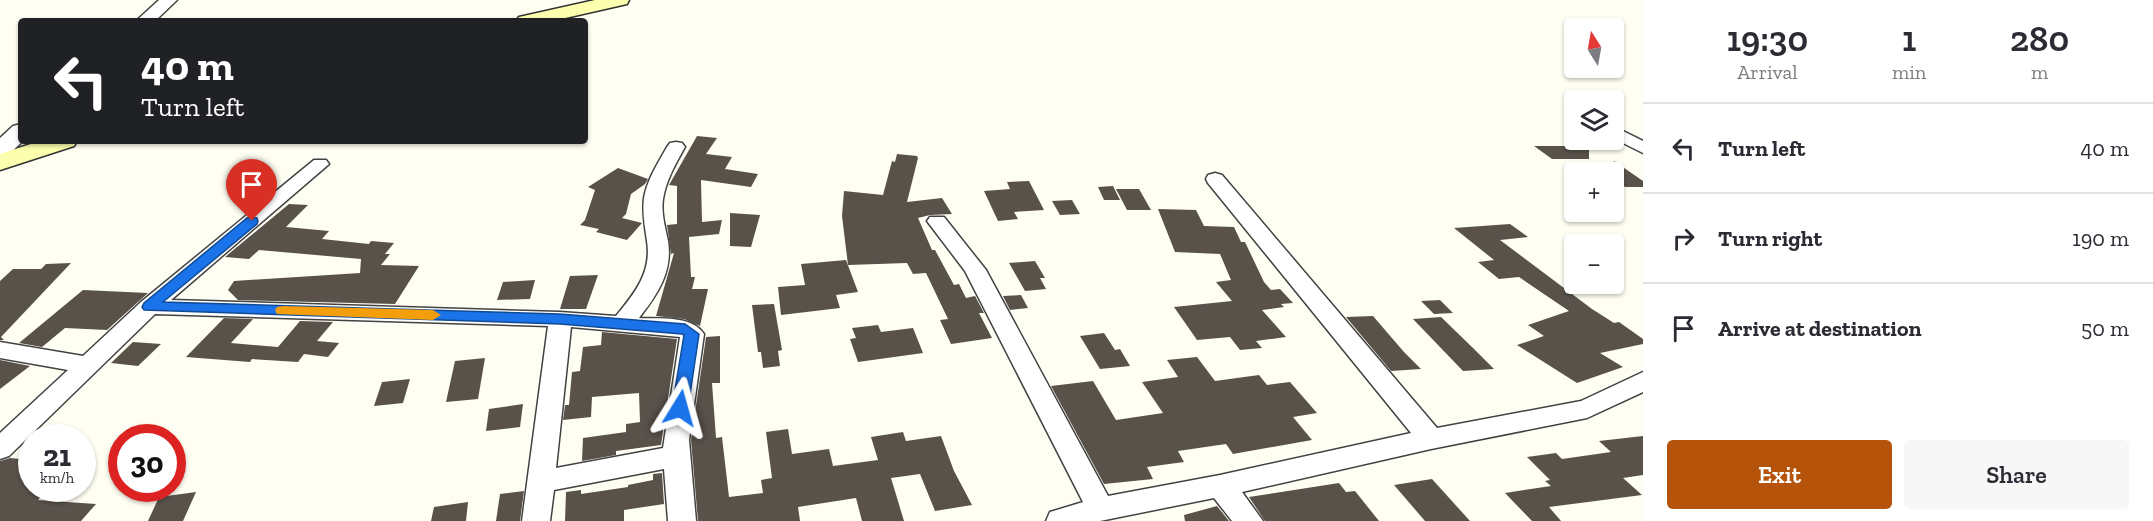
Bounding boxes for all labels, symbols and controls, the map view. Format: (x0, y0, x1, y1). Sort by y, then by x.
text: 19:30 (1727, 17, 1808, 60)
text: 1 (1902, 17, 1916, 60)
text: 280 (2010, 17, 2069, 60)
north arrow (1564, 18, 1624, 78)
map controls (1564, 18, 1624, 294)
text: 40 m (141, 40, 234, 91)
icon: left (42, 42, 120, 120)
text: Arrival (1737, 60, 1798, 84)
text: min (1892, 60, 1926, 84)
text: m (2031, 60, 2048, 84)
button: layers (1564, 90, 1624, 150)
text: Turn left (141, 91, 244, 123)
icon: left (1667, 132, 1700, 165)
text: Turn left (1718, 135, 1805, 162)
text: 40 m (2080, 135, 2129, 162)
pin (226, 159, 277, 221)
button: + (1564, 162, 1624, 222)
icon: arrive (235, 168, 268, 201)
icon: right (1667, 222, 1700, 255)
text: Turn right (1718, 225, 1822, 252)
text: 190 m (2072, 225, 2129, 252)
button: − (1564, 234, 1624, 294)
icon: arrive (1667, 312, 1700, 345)
text: Arrive at destination (1718, 315, 1921, 342)
text: 50 m (2081, 315, 2129, 342)
position arrow (648, 376, 712, 440)
speed limit sign: 30 (108, 424, 186, 502)
text: 21 (43, 438, 71, 474)
button: Exit (1667, 440, 1892, 509)
button: Share (1904, 440, 2129, 509)
text: km/h (40, 469, 74, 487)

